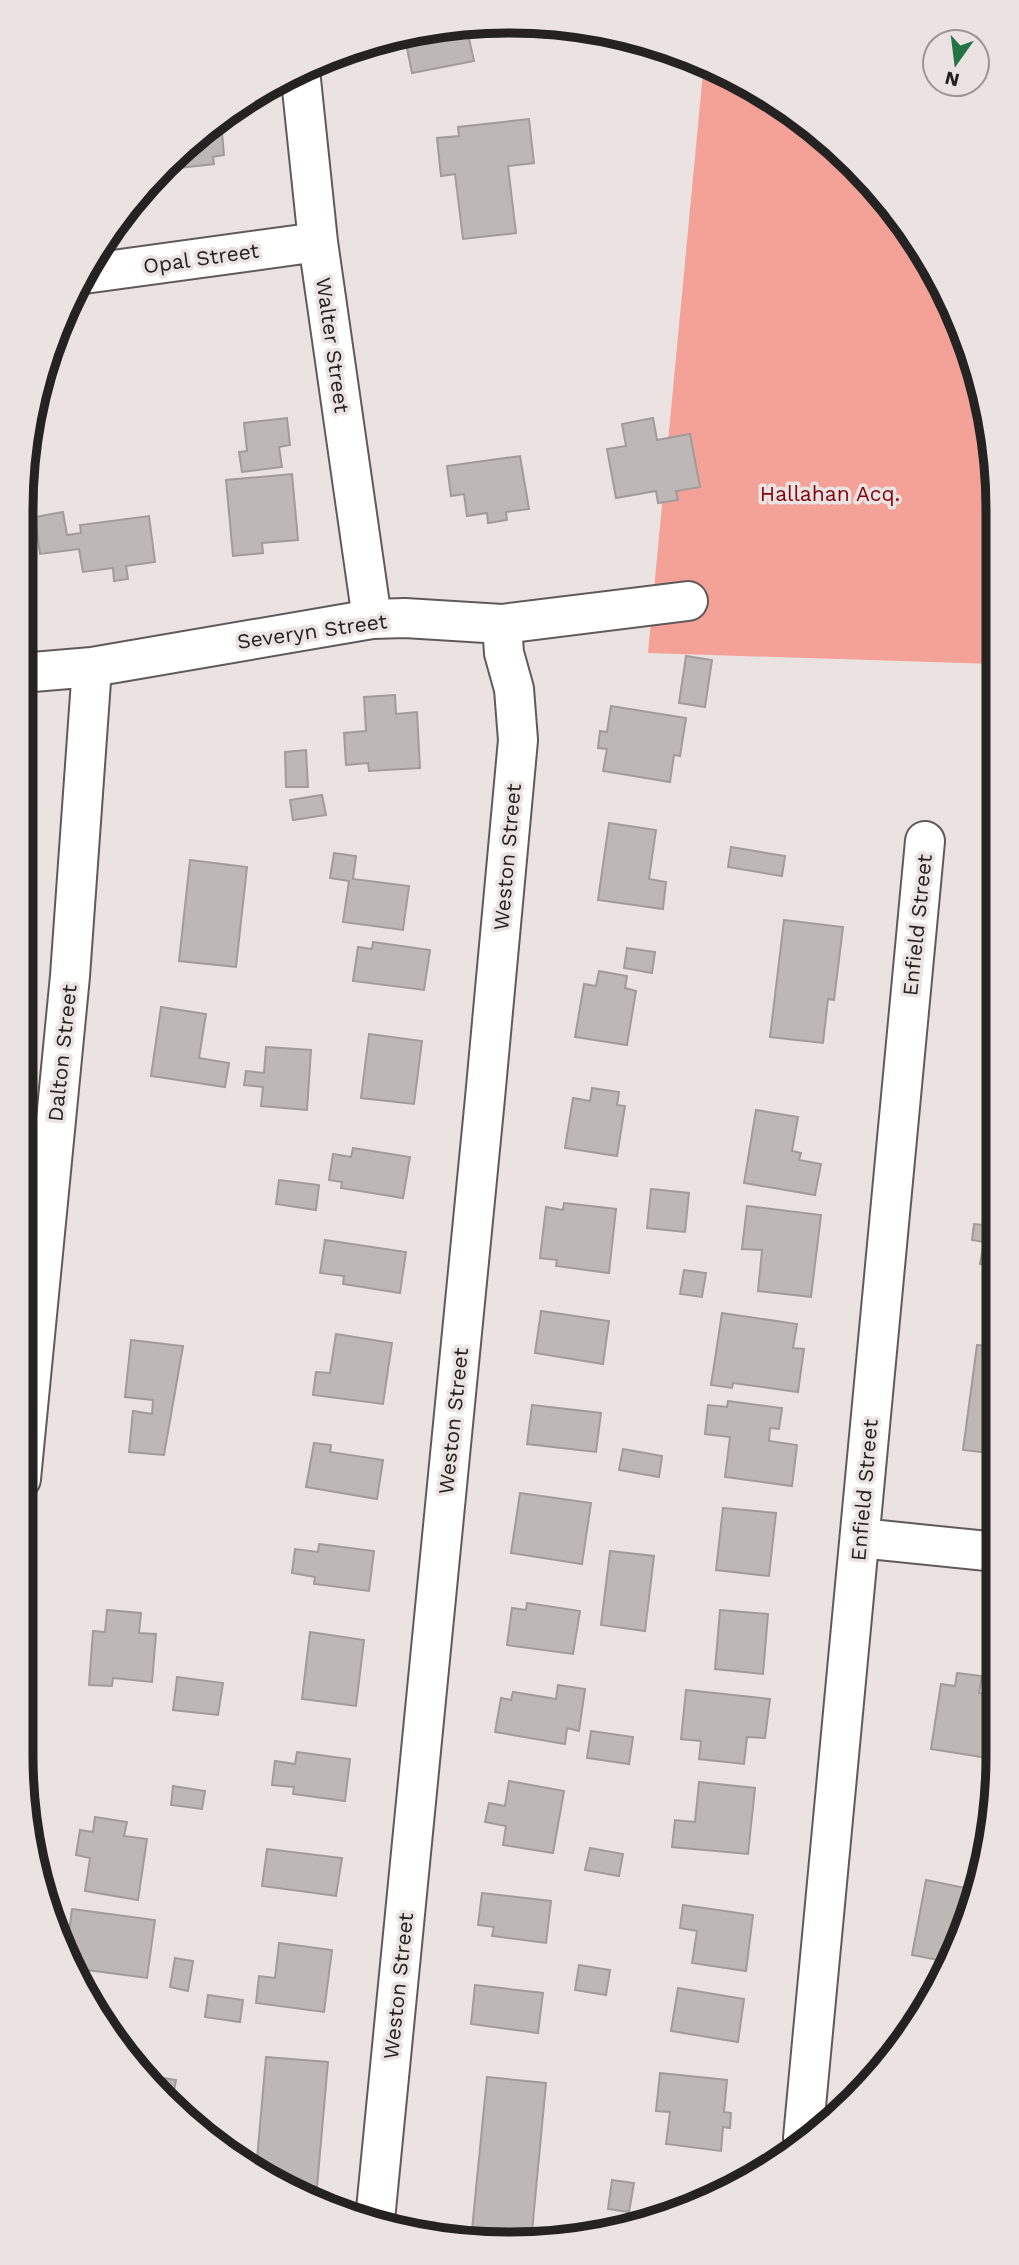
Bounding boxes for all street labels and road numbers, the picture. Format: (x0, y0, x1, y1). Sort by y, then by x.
street label: Opal Street (141, 237, 261, 279)
street label: Walter Street (311, 276, 355, 415)
street label: Severyn Street (235, 608, 389, 654)
street label: Weston Street (488, 782, 526, 932)
street label: Enfield Street (897, 853, 937, 997)
street label: Dalton Street (42, 983, 82, 1123)
street label: Weston Street (433, 1346, 473, 1496)
street label: Enfield Street (845, 1418, 883, 1562)
street label: Weston Street (378, 1911, 418, 2061)

